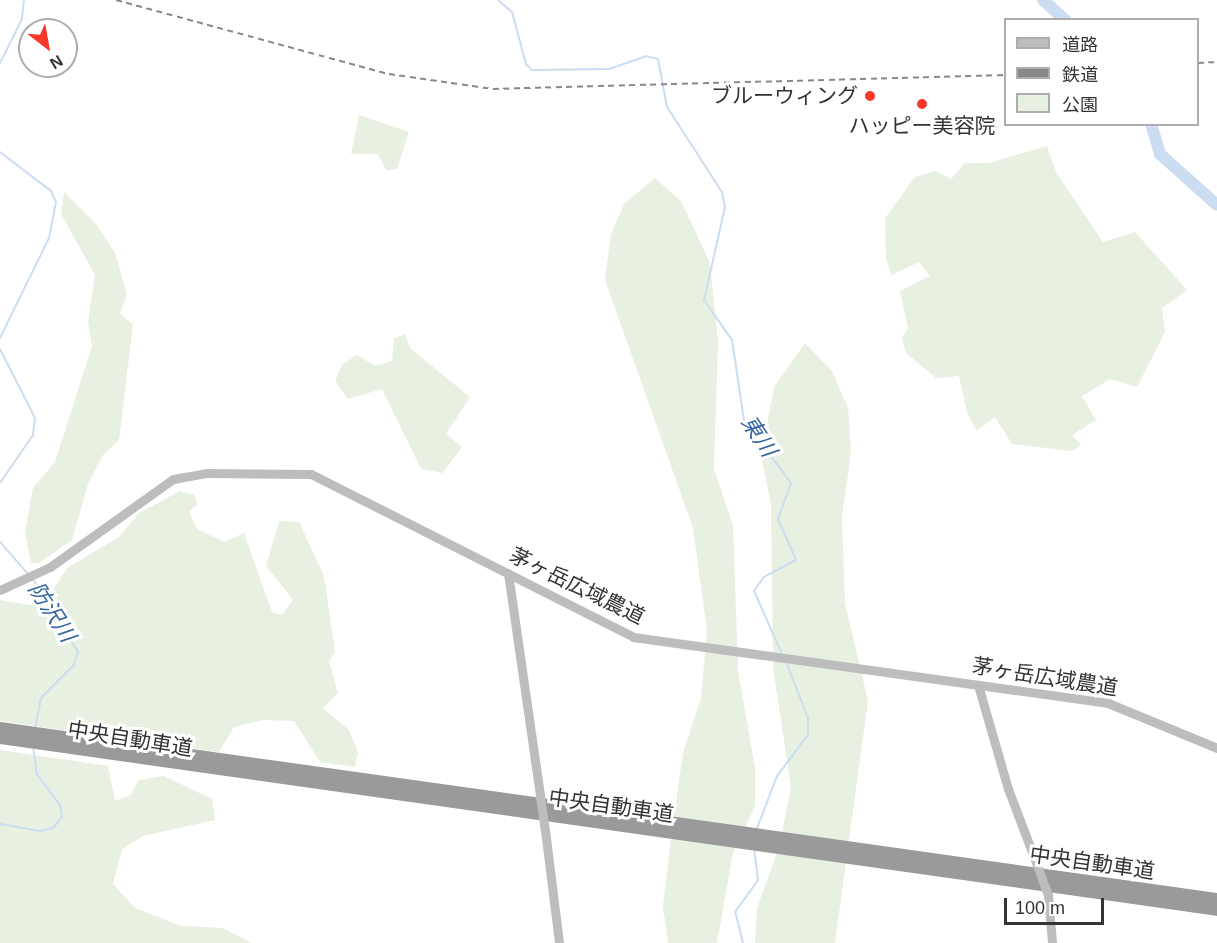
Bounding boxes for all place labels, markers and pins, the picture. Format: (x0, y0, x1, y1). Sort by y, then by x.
place label: ブルーウィング (711, 83, 858, 109)
marker: ブルーウィング (863, 89, 877, 103)
marker: ハッピー美容院 (915, 97, 929, 111)
place label: ハッピー美容院 (849, 113, 995, 139)

